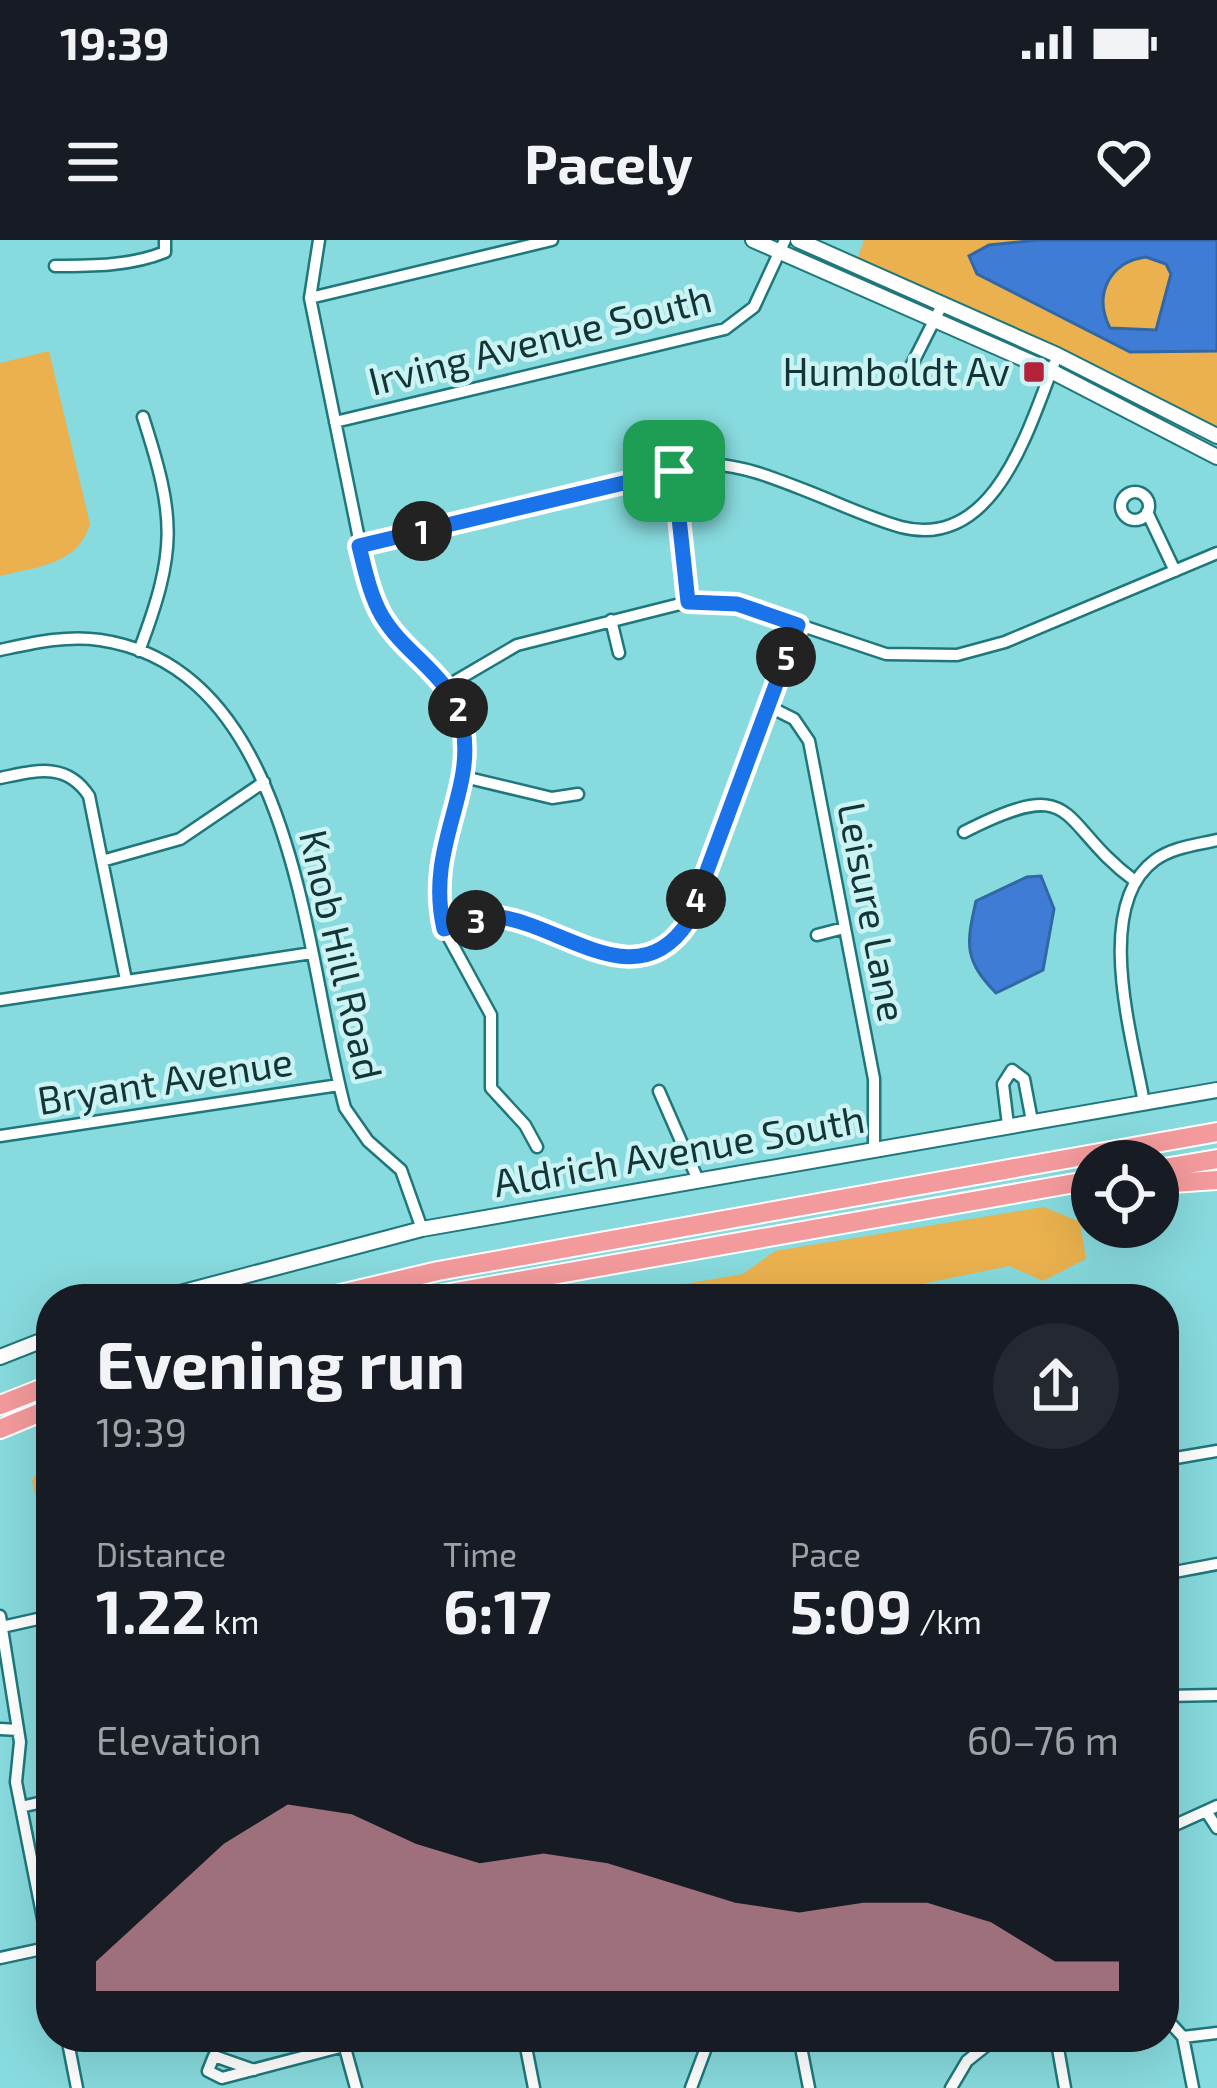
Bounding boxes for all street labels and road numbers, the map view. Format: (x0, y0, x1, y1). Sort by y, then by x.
street label: Irving Avenue South (363, 273, 716, 404)
street label: Leisure Lane (829, 798, 918, 1025)
street label: Knob Hill Road (291, 825, 394, 1084)
street label: Bryant Avenue (34, 1036, 296, 1123)
street label: Aldrich Avenue South (489, 1094, 868, 1205)

